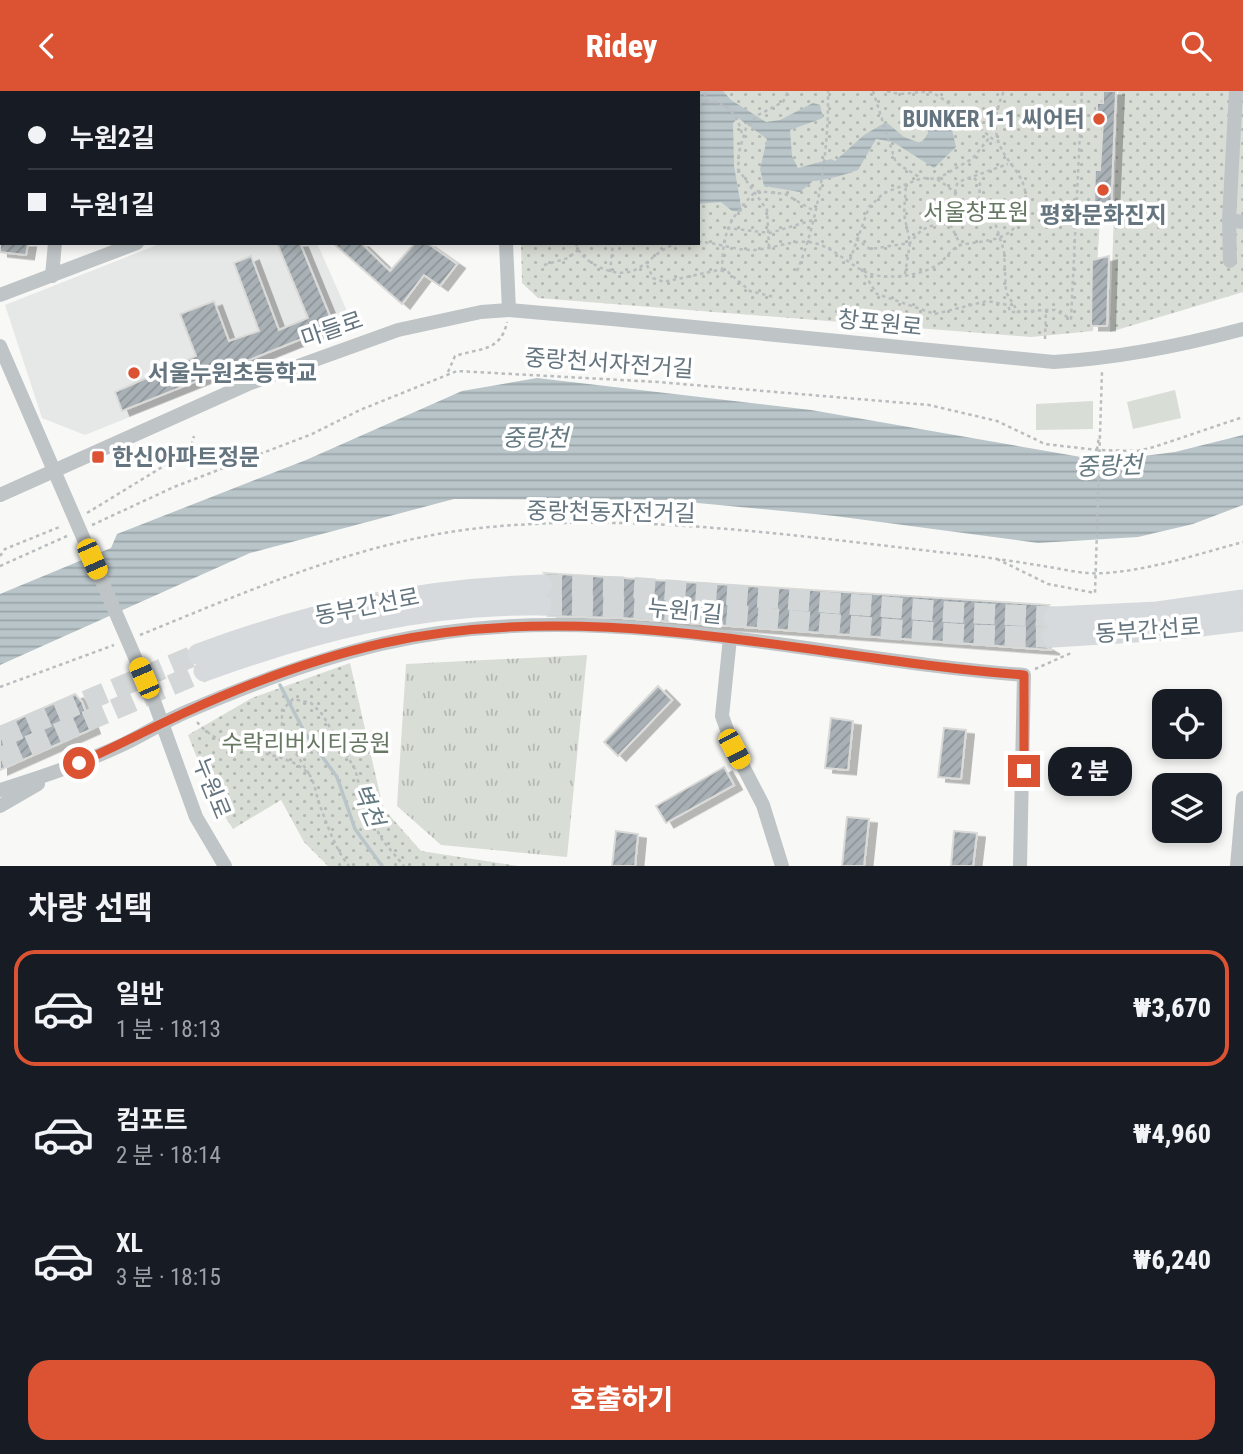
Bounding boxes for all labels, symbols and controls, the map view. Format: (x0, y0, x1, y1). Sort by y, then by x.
icon: back (28, 27, 66, 65)
text: Ridey (586, 27, 657, 65)
icon: search (1177, 27, 1215, 65)
place label: BUNKER 1-1 씨어터 (903, 106, 1085, 133)
marker: BUNKER 1-1 씨어터 (1091, 111, 1107, 127)
text: 누원2길 (70, 123, 155, 153)
marker: 평화문화진지 (1095, 182, 1111, 198)
text: 누원1길 (70, 190, 155, 220)
park label: 서울창포원 (923, 199, 1029, 226)
place label: 평화문화진지 (1040, 202, 1166, 229)
street label: 마들로 (298, 306, 367, 353)
street label: 창포원로 (836, 306, 923, 341)
street label: 중랑천서자전거길 (524, 344, 694, 383)
place label: 서울누원초등학교 (148, 360, 317, 387)
marker: 서울누원초등학교 (126, 365, 142, 381)
water label: 중랑천 (502, 424, 571, 452)
place label: 한신아파트정문 (112, 444, 260, 471)
marker: 한신아파트정문 (90, 449, 106, 465)
water label: 중랑천 (1075, 451, 1146, 481)
street label: 중랑천동자전거길 (526, 498, 696, 527)
car (74, 536, 111, 582)
street label: 동부간선로 (313, 583, 422, 630)
street label: 누원1길 (646, 594, 724, 629)
street label: 동부간선로 (1094, 613, 1202, 648)
car (127, 655, 162, 701)
map controls (1152, 689, 1222, 843)
button: locate (1152, 689, 1222, 759)
car (715, 726, 754, 772)
park label: 수락리버시티공원 (221, 730, 391, 757)
route start (63, 747, 95, 779)
callout: 2 분 (1048, 747, 1132, 795)
street label: 누원로 (187, 754, 236, 823)
route end (1008, 755, 1040, 787)
text: 2 분 (1071, 758, 1109, 785)
button: layers (1152, 773, 1222, 843)
water label: 벽천 (346, 779, 391, 833)
text: 차량 선택 (28, 889, 153, 927)
icon: car (32, 977, 95, 1040)
text: 일반 (116, 979, 164, 1009)
text: ₩3,670 (1133, 993, 1211, 1023)
text: 1 분 · 18:13 (116, 1016, 221, 1043)
icon: car (32, 1103, 95, 1166)
text: 컴포트 (116, 1105, 188, 1135)
text: ₩4,960 (1133, 1119, 1211, 1149)
text: 2 분 · 18:14 (116, 1142, 221, 1169)
text: XL (116, 1228, 143, 1258)
icon: car (32, 1229, 95, 1292)
text: ₩6,240 (1133, 1245, 1211, 1275)
text: 3 분 · 18:15 (116, 1264, 221, 1291)
button: 호출하기 (28, 1360, 1215, 1440)

